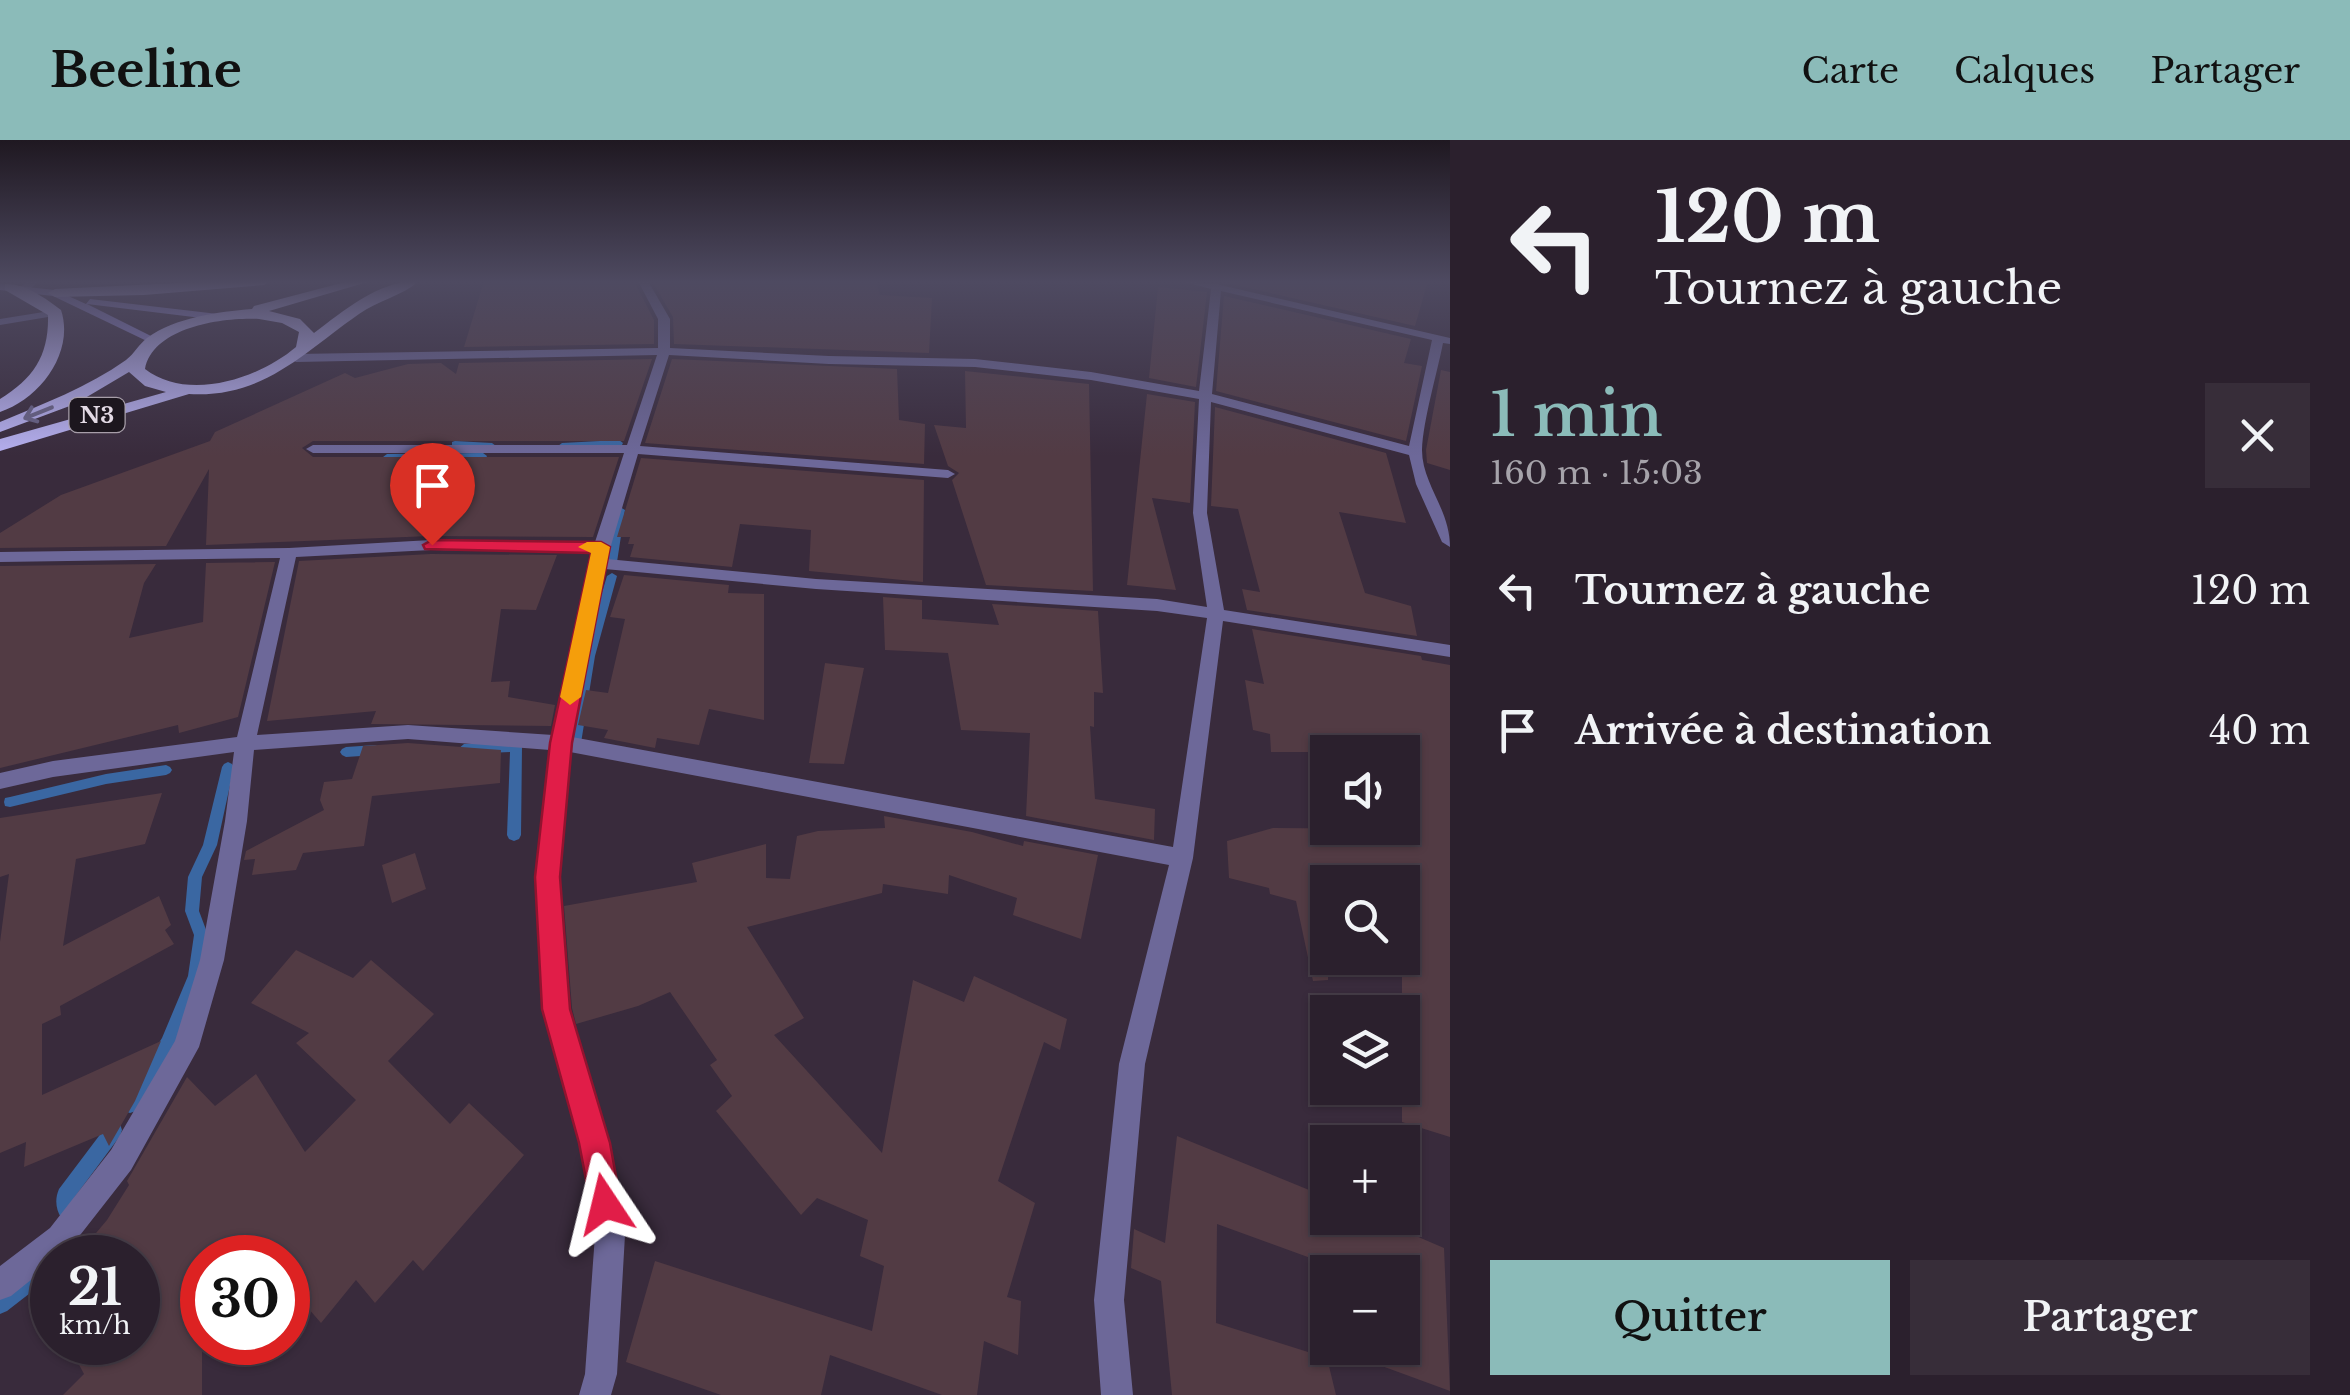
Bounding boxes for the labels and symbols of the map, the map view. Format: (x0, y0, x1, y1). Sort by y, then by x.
road number: N3 (70, 398, 124, 432)
one-way arrow (23, 405, 54, 423)
pin (390, 443, 475, 546)
position arrow (553, 1152, 657, 1256)
speed limit sign: 30 (180, 1235, 310, 1365)

